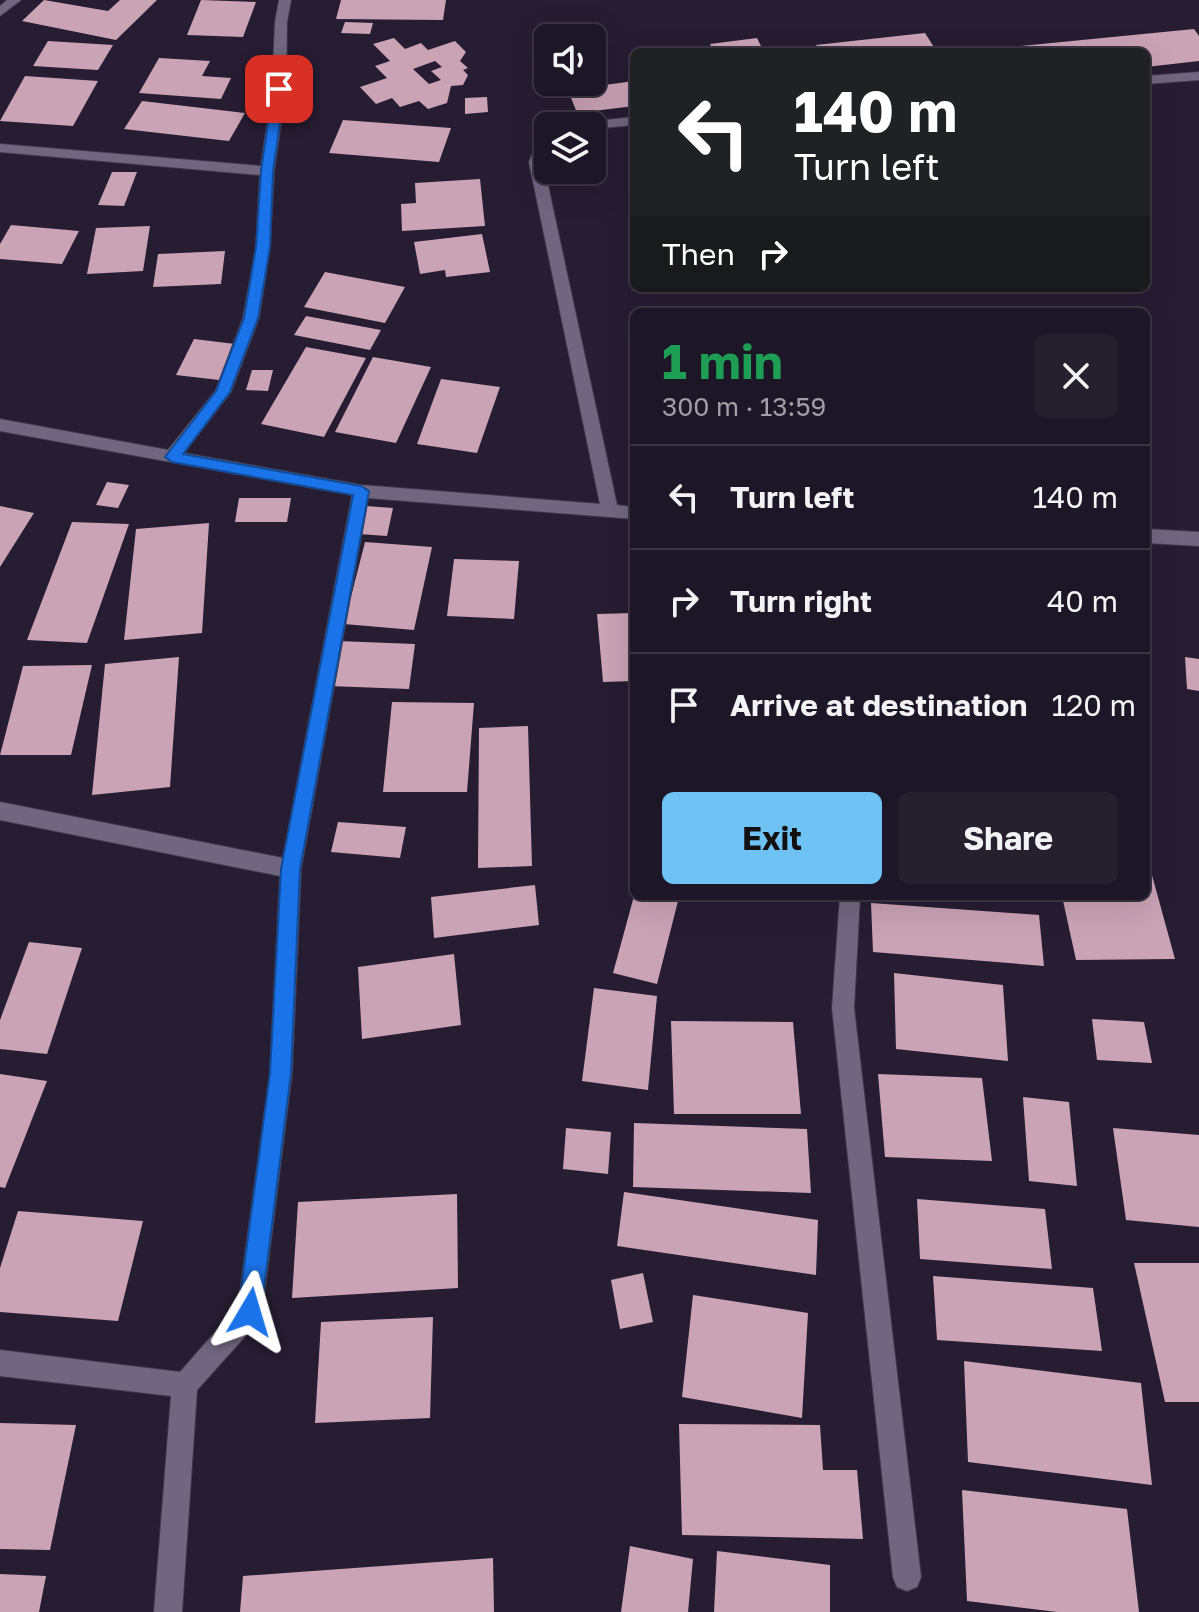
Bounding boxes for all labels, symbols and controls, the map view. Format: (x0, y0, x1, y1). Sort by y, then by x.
map controls (534, 24, 606, 184)
button: sound (534, 24, 606, 96)
pin (245, 55, 313, 123)
icon: arrive (257, 67, 301, 111)
text: 140 m (794, 77, 957, 144)
icon: left (662, 80, 766, 184)
button: layers (534, 112, 606, 184)
text: Turn left (794, 145, 940, 188)
icon: right (751, 232, 795, 276)
text: Then (662, 236, 735, 272)
text: 1 min (662, 332, 783, 390)
button: close (1034, 334, 1118, 418)
text: 300 m · 13:59 (662, 391, 826, 422)
icon: left (662, 475, 706, 519)
text: Turn left (730, 479, 855, 515)
text: 140 m (1033, 479, 1118, 515)
icon: right (662, 579, 706, 623)
text: Turn right (730, 583, 872, 619)
text: 40 m (1047, 583, 1118, 619)
icon: arrive (662, 683, 706, 727)
text: Arrive at destination (730, 687, 1027, 723)
text: 120 m (1051, 687, 1136, 723)
button: Exit (662, 792, 882, 884)
button: Share (898, 792, 1118, 884)
position arrow (208, 1270, 292, 1354)

